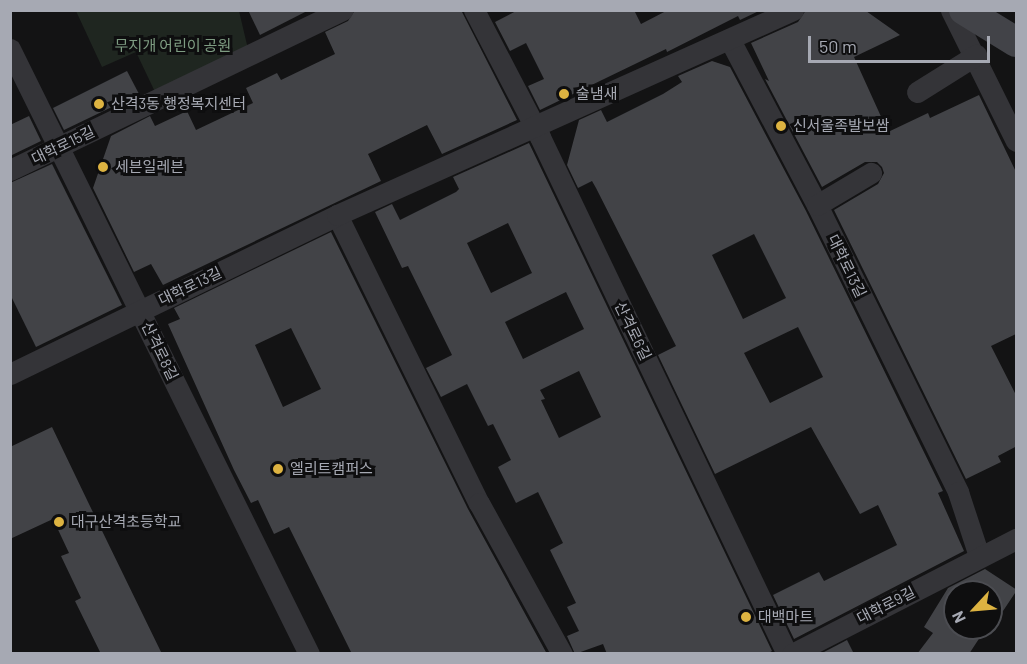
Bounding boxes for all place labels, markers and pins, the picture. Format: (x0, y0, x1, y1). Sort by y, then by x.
place label: 술냄새 (576, 85, 617, 103)
marker: 술냄새 (557, 87, 571, 101)
place label: 산격3동 행정복지센터 (111, 95, 246, 113)
marker: 산격3동 행정복지센터 (92, 97, 106, 111)
place label: 신서울족발보쌈 (793, 117, 890, 135)
marker: 신서울족발보쌈 (774, 119, 788, 133)
place label: 세븐일레븐 (115, 158, 184, 176)
marker: 세븐일레븐 (96, 160, 110, 174)
place label: 엘리트캠퍼스 (290, 460, 373, 478)
marker: 엘리트캠퍼스 (271, 462, 285, 476)
place label: 대구산격초등학교 (71, 513, 181, 531)
marker: 대구산격초등학교 (52, 515, 66, 529)
place label: 대백마트 (758, 608, 813, 626)
marker: 대백마트 (739, 610, 753, 624)

